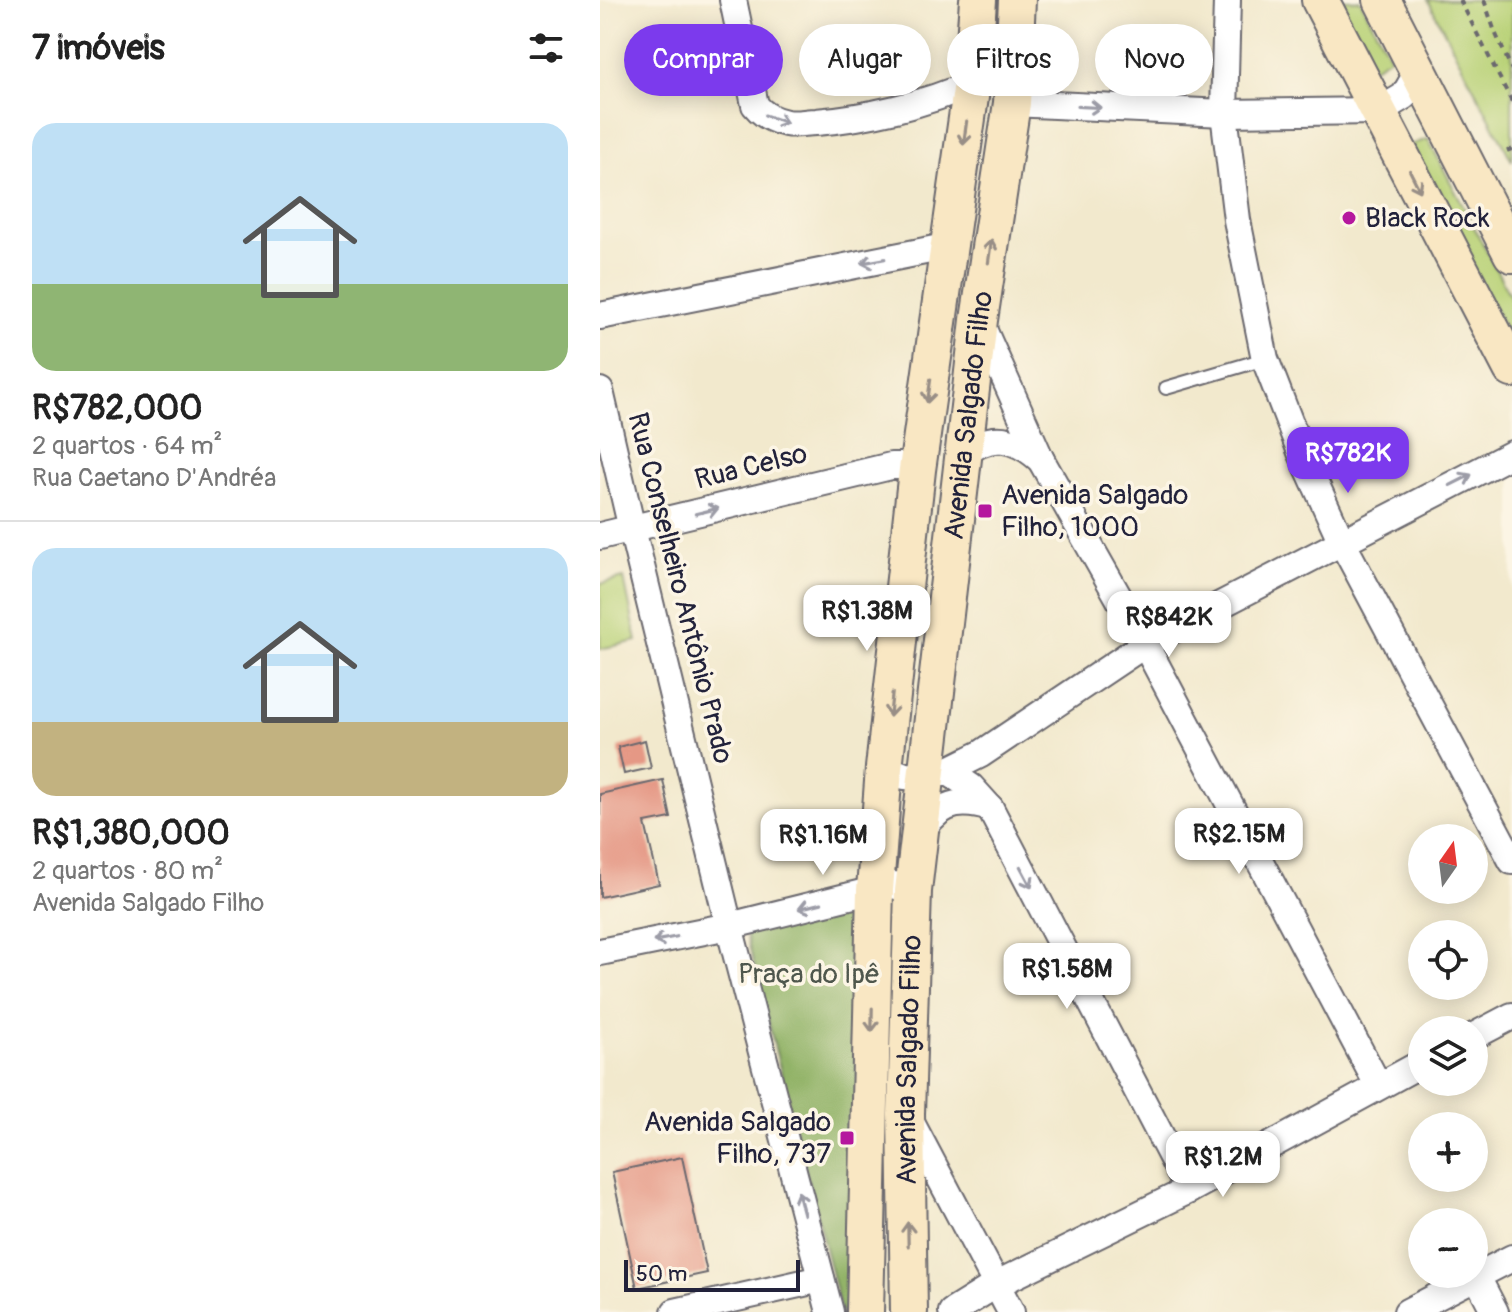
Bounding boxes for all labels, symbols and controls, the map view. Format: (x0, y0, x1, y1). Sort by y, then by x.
chip: Comprar (624, 24, 783, 96)
chip: Alugar (799, 24, 931, 96)
chip: Filtros (947, 24, 1079, 96)
chip: Novo (1095, 24, 1213, 96)
icon: filters (524, 26, 568, 70)
text: 7 imóveis (32, 27, 165, 70)
one-way arrow (1075, 99, 1102, 114)
one-way arrow (763, 112, 788, 127)
one-way arrow (958, 119, 973, 146)
one-way arrow (1408, 168, 1423, 192)
icon: home (228, 175, 372, 319)
place label: Black Rock (1365, 201, 1490, 236)
marker: Black Rock (1340, 209, 1358, 227)
one-way arrow (983, 239, 998, 264)
one-way arrow (861, 254, 886, 269)
street label: Avenida Salgado Filho (936, 289, 1001, 542)
one-way arrow (920, 378, 935, 403)
text: R$782,000 (32, 387, 203, 430)
street label: Rua Conselheiro Antônio Prado (619, 409, 741, 767)
pin: R$782K (1283, 427, 1413, 495)
text: 2 quartos · 64 m² (32, 430, 222, 462)
street label: Rua Celso (691, 436, 811, 498)
text: R$782K (1305, 437, 1391, 469)
text: Rua Caetano D'Andréa (32, 462, 276, 494)
one-way arrow (1449, 472, 1473, 488)
place label: Avenida Salgado Filho, 1000 (1001, 478, 1188, 545)
one-way arrow (694, 502, 720, 517)
marker: Avenida Salgado Filho, 1000 (976, 502, 994, 520)
pin: R$1.38M (793, 585, 941, 653)
pin: R$842K (1104, 591, 1234, 659)
text: R$1.38M (821, 595, 913, 627)
icon: home (228, 600, 372, 744)
text: R$842K (1125, 601, 1213, 633)
one-way arrow (884, 691, 899, 717)
pin: R$2.15M (1165, 808, 1313, 876)
pin: R$1.16M (749, 809, 897, 877)
text: R$1,380,000 (32, 812, 230, 855)
text: R$2.15M (1193, 818, 1285, 850)
text: R$1.16M (778, 819, 868, 851)
north arrow (1408, 824, 1488, 904)
map controls (1408, 824, 1488, 1288)
text: 2 quartos · 80 m² (32, 855, 223, 887)
one-way arrow (1018, 865, 1034, 889)
text: Avenida Salgado Filho (32, 887, 264, 919)
one-way arrow (798, 899, 823, 914)
button: locate (1408, 920, 1488, 1000)
one-way arrow (652, 932, 678, 947)
street label: Avenida Salgado Filho (888, 934, 929, 1185)
pin: R$1.58M (993, 943, 1141, 1011)
text: R$1.58M (1022, 953, 1112, 985)
park label: Praça do Ipê (738, 957, 880, 992)
one-way arrow (864, 1006, 879, 1033)
button: layers (1408, 1016, 1488, 1096)
place label: Avenida Salgado Filho, 737 (644, 1105, 831, 1172)
button: + (1408, 1112, 1488, 1192)
marker: Avenida Salgado Filho, 737 (838, 1129, 856, 1147)
pin: R$1.2M (1158, 1131, 1288, 1199)
text: R$1.2M (1184, 1141, 1262, 1173)
one-way arrow (793, 1191, 808, 1217)
button: − (1408, 1208, 1488, 1288)
one-way arrow (900, 1221, 916, 1248)
scale bar (624, 1256, 800, 1292)
text: 50 m (636, 1260, 687, 1288)

